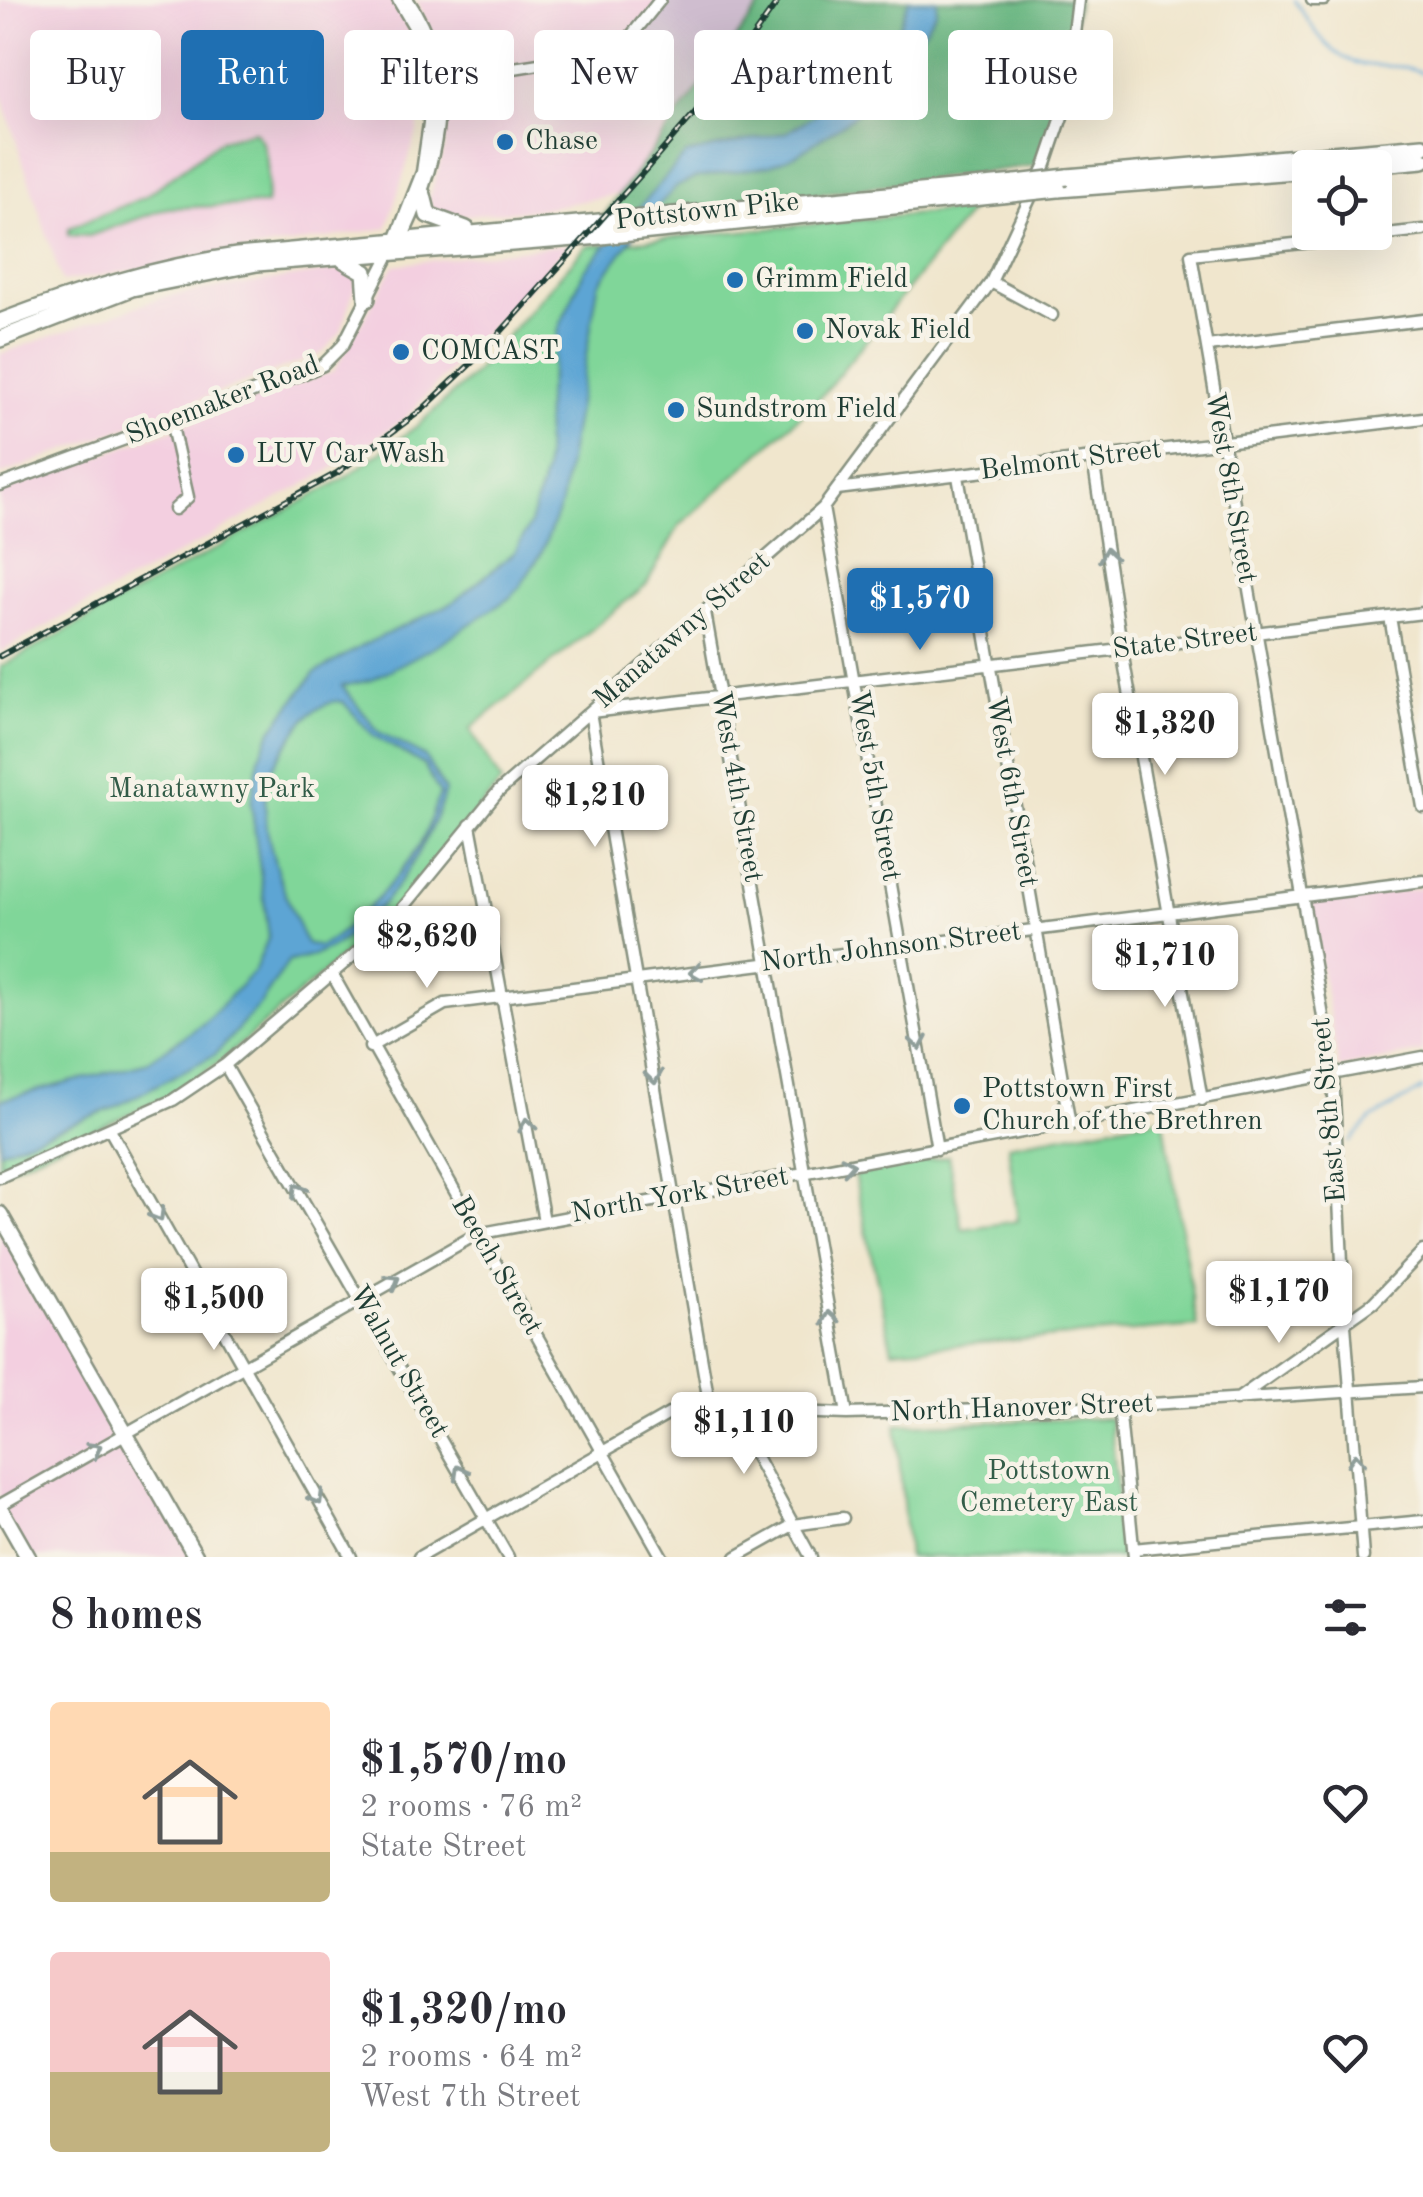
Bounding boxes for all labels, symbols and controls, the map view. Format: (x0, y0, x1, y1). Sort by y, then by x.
chip: Buy (30, 30, 161, 120)
chip: Rent (181, 30, 324, 120)
chip: Filters (344, 30, 514, 120)
chip: New (534, 30, 674, 120)
chip: Apartment (694, 30, 928, 120)
chip: House (948, 30, 1113, 120)
place label: Chase (525, 128, 598, 156)
marker: Chase (494, 131, 516, 153)
map controls (1292, 150, 1392, 250)
button: locate (1292, 150, 1392, 250)
street label: Pottstown Pike (613, 188, 801, 236)
place label: Grimm Field (755, 266, 908, 294)
marker: Grimm Field (724, 269, 746, 291)
place label: Novak Field (825, 317, 971, 345)
marker: Novak Field (794, 320, 816, 342)
place label: COMCAST (421, 338, 559, 366)
marker: COMCAST (390, 341, 412, 363)
street label: Shoemaker Road (122, 351, 324, 451)
street label: West 8th Street (1199, 390, 1261, 586)
place label: Sundstrom Field (696, 396, 897, 424)
marker: Sundstrom Field (665, 399, 687, 421)
street label: Belmont Street (979, 436, 1163, 486)
place label: LUV Car Wash (256, 441, 445, 469)
marker: LUV Car Wash (225, 444, 247, 466)
one-way arrow (1098, 546, 1119, 563)
street label: Manatawny Street (590, 547, 776, 715)
pin: $1,570 (839, 568, 1001, 653)
text: $1,570 (869, 584, 971, 616)
street label: State Street (1111, 619, 1259, 665)
street label: West 5th Street (843, 688, 905, 884)
street label: West 4th Street (705, 689, 767, 885)
pin: $1,320 (1084, 693, 1246, 778)
street label: West 6th Street (980, 694, 1042, 890)
text: $1,320 (1114, 709, 1216, 741)
pin: $1,210 (514, 765, 676, 850)
park label: Manatawny Park (109, 776, 315, 804)
text: $1,210 (544, 781, 646, 813)
pin: $2,620 (346, 906, 508, 991)
street label: North Johnson Street (759, 918, 1023, 978)
text: $2,620 (376, 922, 478, 954)
pin: $1,710 (1084, 925, 1246, 1010)
text: $1,710 (1114, 941, 1216, 973)
one-way arrow (688, 961, 705, 982)
street label: East 8th Street (1308, 1016, 1352, 1204)
one-way arrow (908, 1035, 929, 1052)
one-way arrow (643, 1068, 664, 1085)
place label: Pottstown First Church of the Brethren (982, 1076, 1263, 1136)
marker: Pottstown First Church of the Brethren (951, 1095, 973, 1117)
one-way arrow (517, 1117, 538, 1133)
one-way arrow (840, 1155, 856, 1176)
street label: North York Street (569, 1163, 791, 1229)
one-way arrow (291, 1183, 311, 1201)
street label: Beech Street (445, 1192, 547, 1340)
one-way arrow (146, 1204, 166, 1222)
pin: $1,170 (1198, 1261, 1360, 1346)
pin: $1,500 (133, 1268, 295, 1353)
one-way arrow (382, 1274, 400, 1293)
text: $1,170 (1228, 1277, 1330, 1309)
street label: Walnut Street (343, 1281, 453, 1443)
text: $1,500 (163, 1284, 265, 1316)
one-way arrow (820, 1310, 841, 1327)
street label: North Hanover Street (890, 1390, 1154, 1428)
pin: $1,110 (663, 1392, 825, 1477)
text: $1,110 (693, 1408, 795, 1440)
one-way arrow (84, 1442, 102, 1462)
one-way arrow (1346, 1452, 1368, 1468)
park label: Pottstown Cemetery East (960, 1458, 1138, 1518)
one-way arrow (453, 1465, 473, 1483)
one-way arrow (305, 1487, 325, 1505)
icon: filters (1318, 1590, 1373, 1645)
text: 8 homes (50, 1596, 202, 1638)
text: $1,570/mo (360, 1741, 567, 1783)
icon: home (130, 1742, 250, 1862)
icon: heart (1318, 1775, 1373, 1830)
text: 2 rooms · 76 m² (360, 1792, 582, 1824)
text: State Street (360, 1832, 527, 1864)
text: $1,320/mo (360, 1991, 567, 2033)
icon: home (130, 1992, 250, 2112)
icon: heart (1318, 2025, 1373, 2080)
text: 2 rooms · 64 m² (360, 2042, 582, 2074)
text: West 7th Street (360, 2082, 581, 2114)

